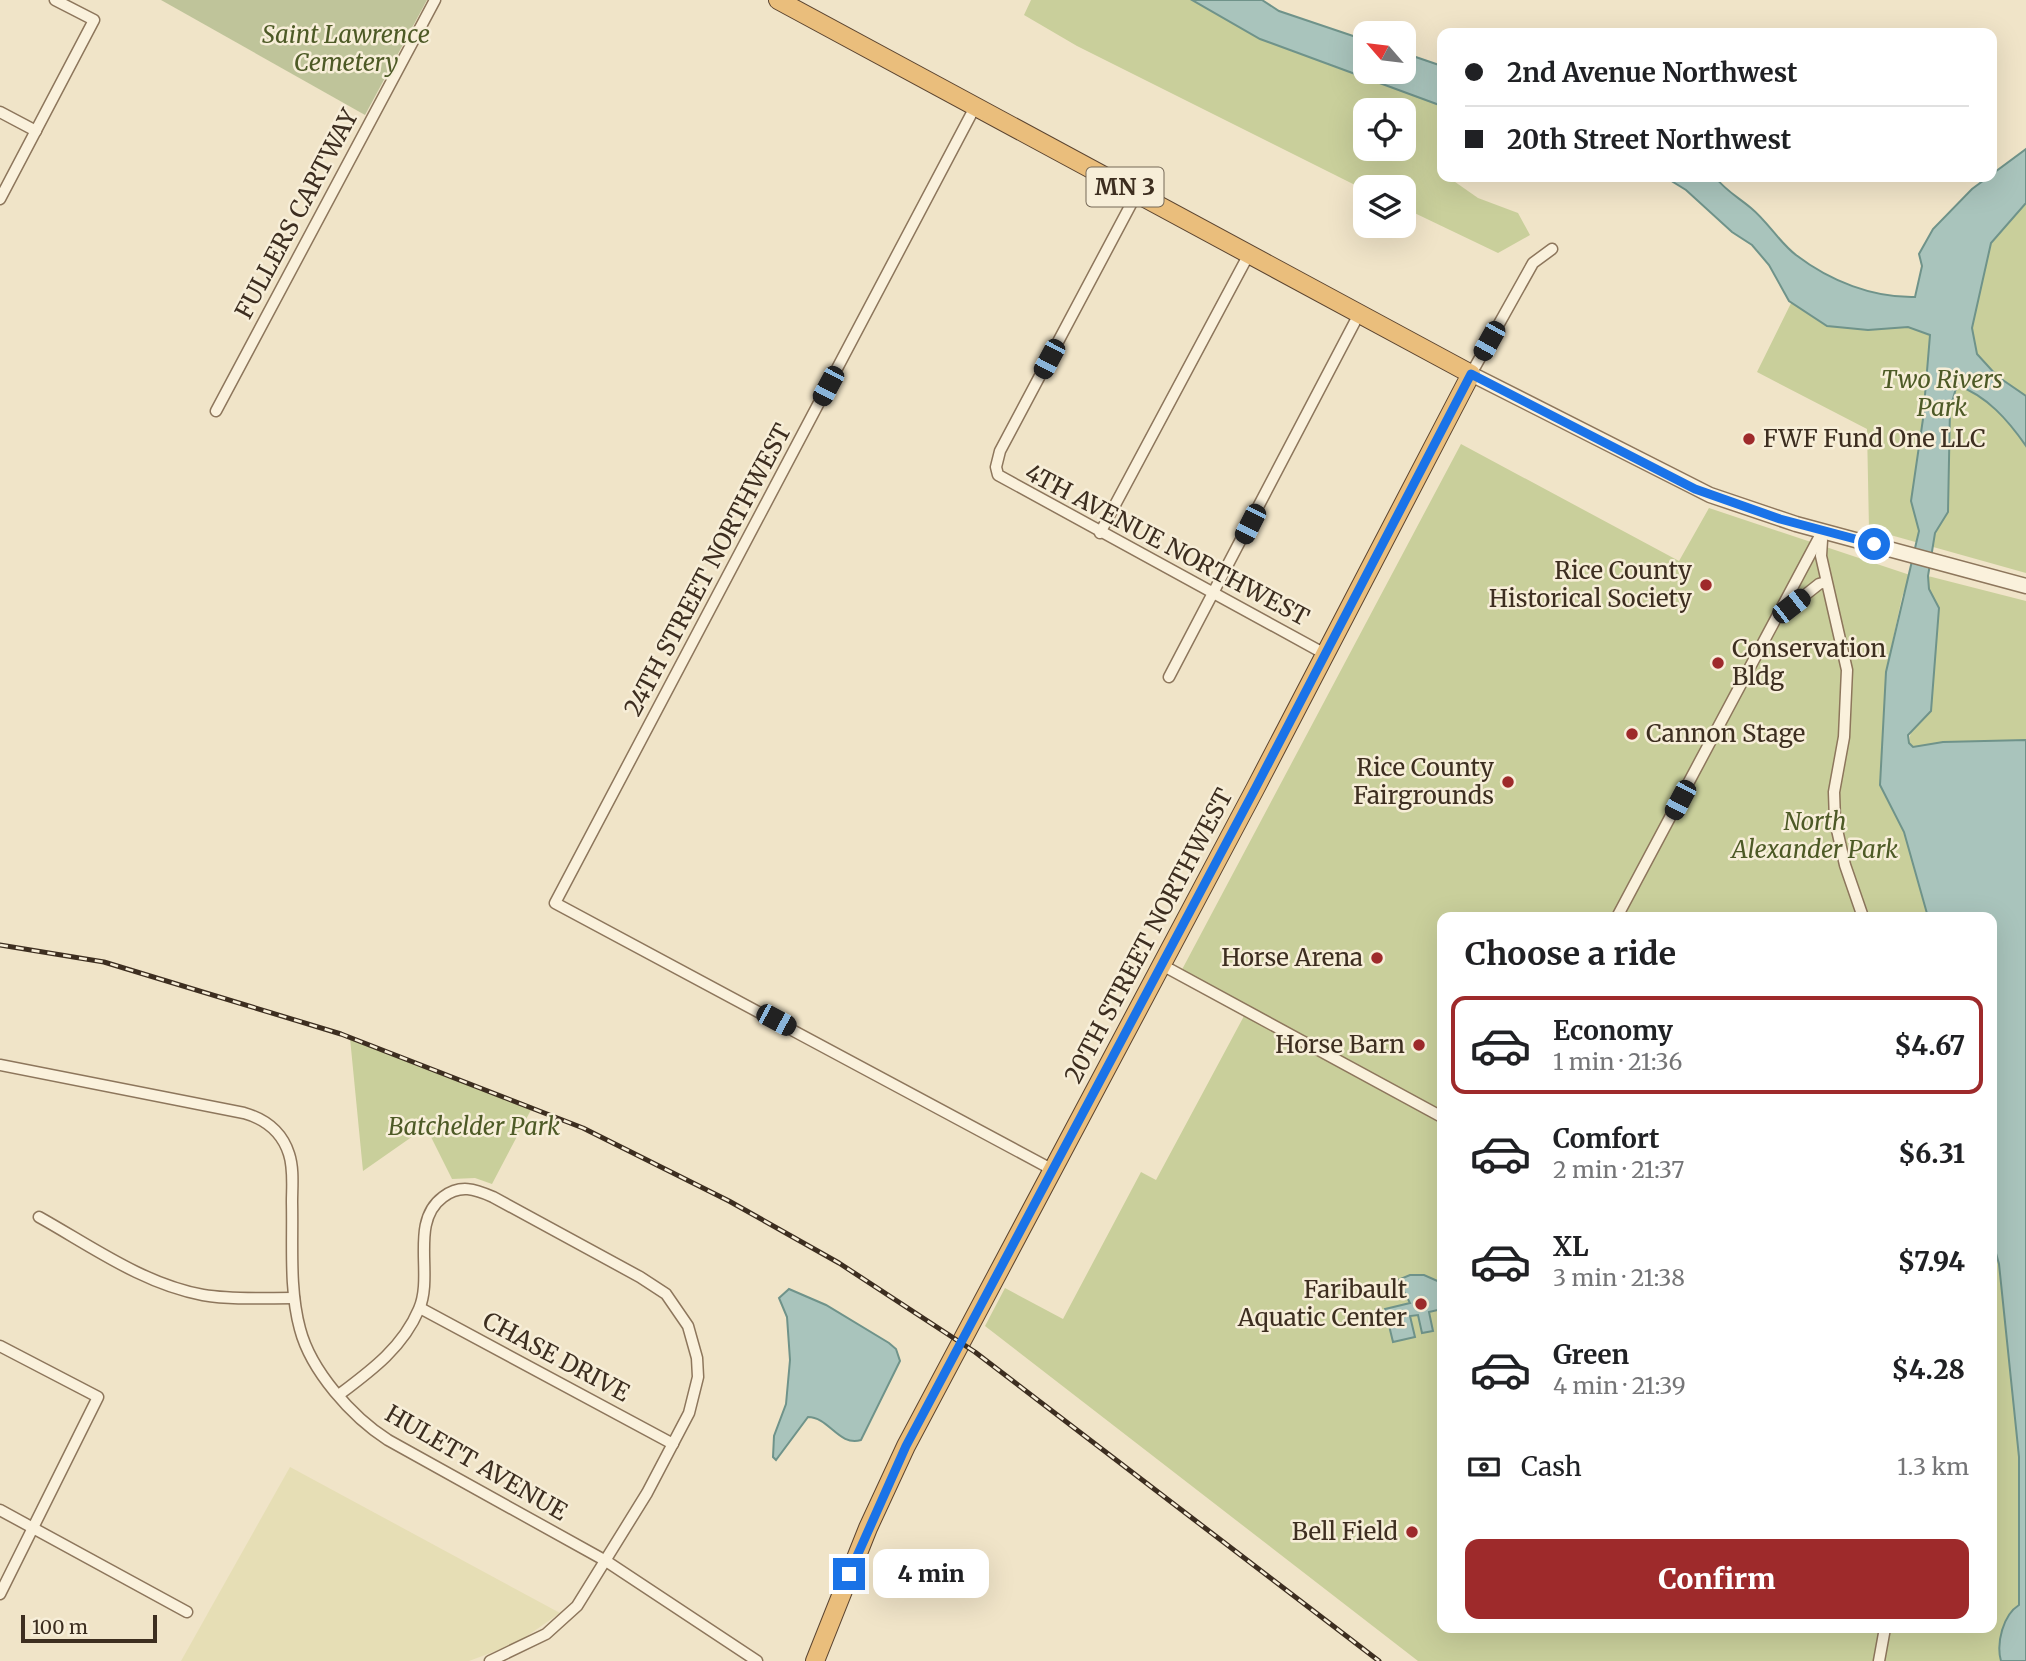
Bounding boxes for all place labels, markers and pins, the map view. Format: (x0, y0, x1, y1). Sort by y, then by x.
place label: FWF Fund One LLC (1763, 423, 1986, 454)
marker: FWF Fund One LLC (1741, 431, 1757, 447)
place label: Rice County Historical Society (1489, 555, 1692, 614)
marker: Rice County Historical Society (1698, 577, 1714, 593)
place label: Conservation Bldg (1732, 633, 1886, 692)
marker: Conservation Bldg (1710, 655, 1726, 671)
place label: Cannon Stage (1646, 718, 1805, 749)
marker: Cannon Stage (1624, 726, 1640, 742)
place label: Rice County Fairgrounds (1353, 752, 1494, 811)
marker: Rice County Fairgrounds (1500, 774, 1516, 790)
place label: Horse Arena (1221, 942, 1363, 973)
marker: Horse Arena (1369, 950, 1385, 966)
place label: Horse Barn (1275, 1029, 1405, 1060)
marker: Horse Barn (1411, 1037, 1427, 1053)
place label: Faribault Aquatic Center (1237, 1274, 1408, 1333)
marker: Faribault Aquatic Center (1413, 1296, 1429, 1312)
place label: Bell Field (1292, 1516, 1398, 1547)
marker: Bell Field (1404, 1524, 1420, 1540)

